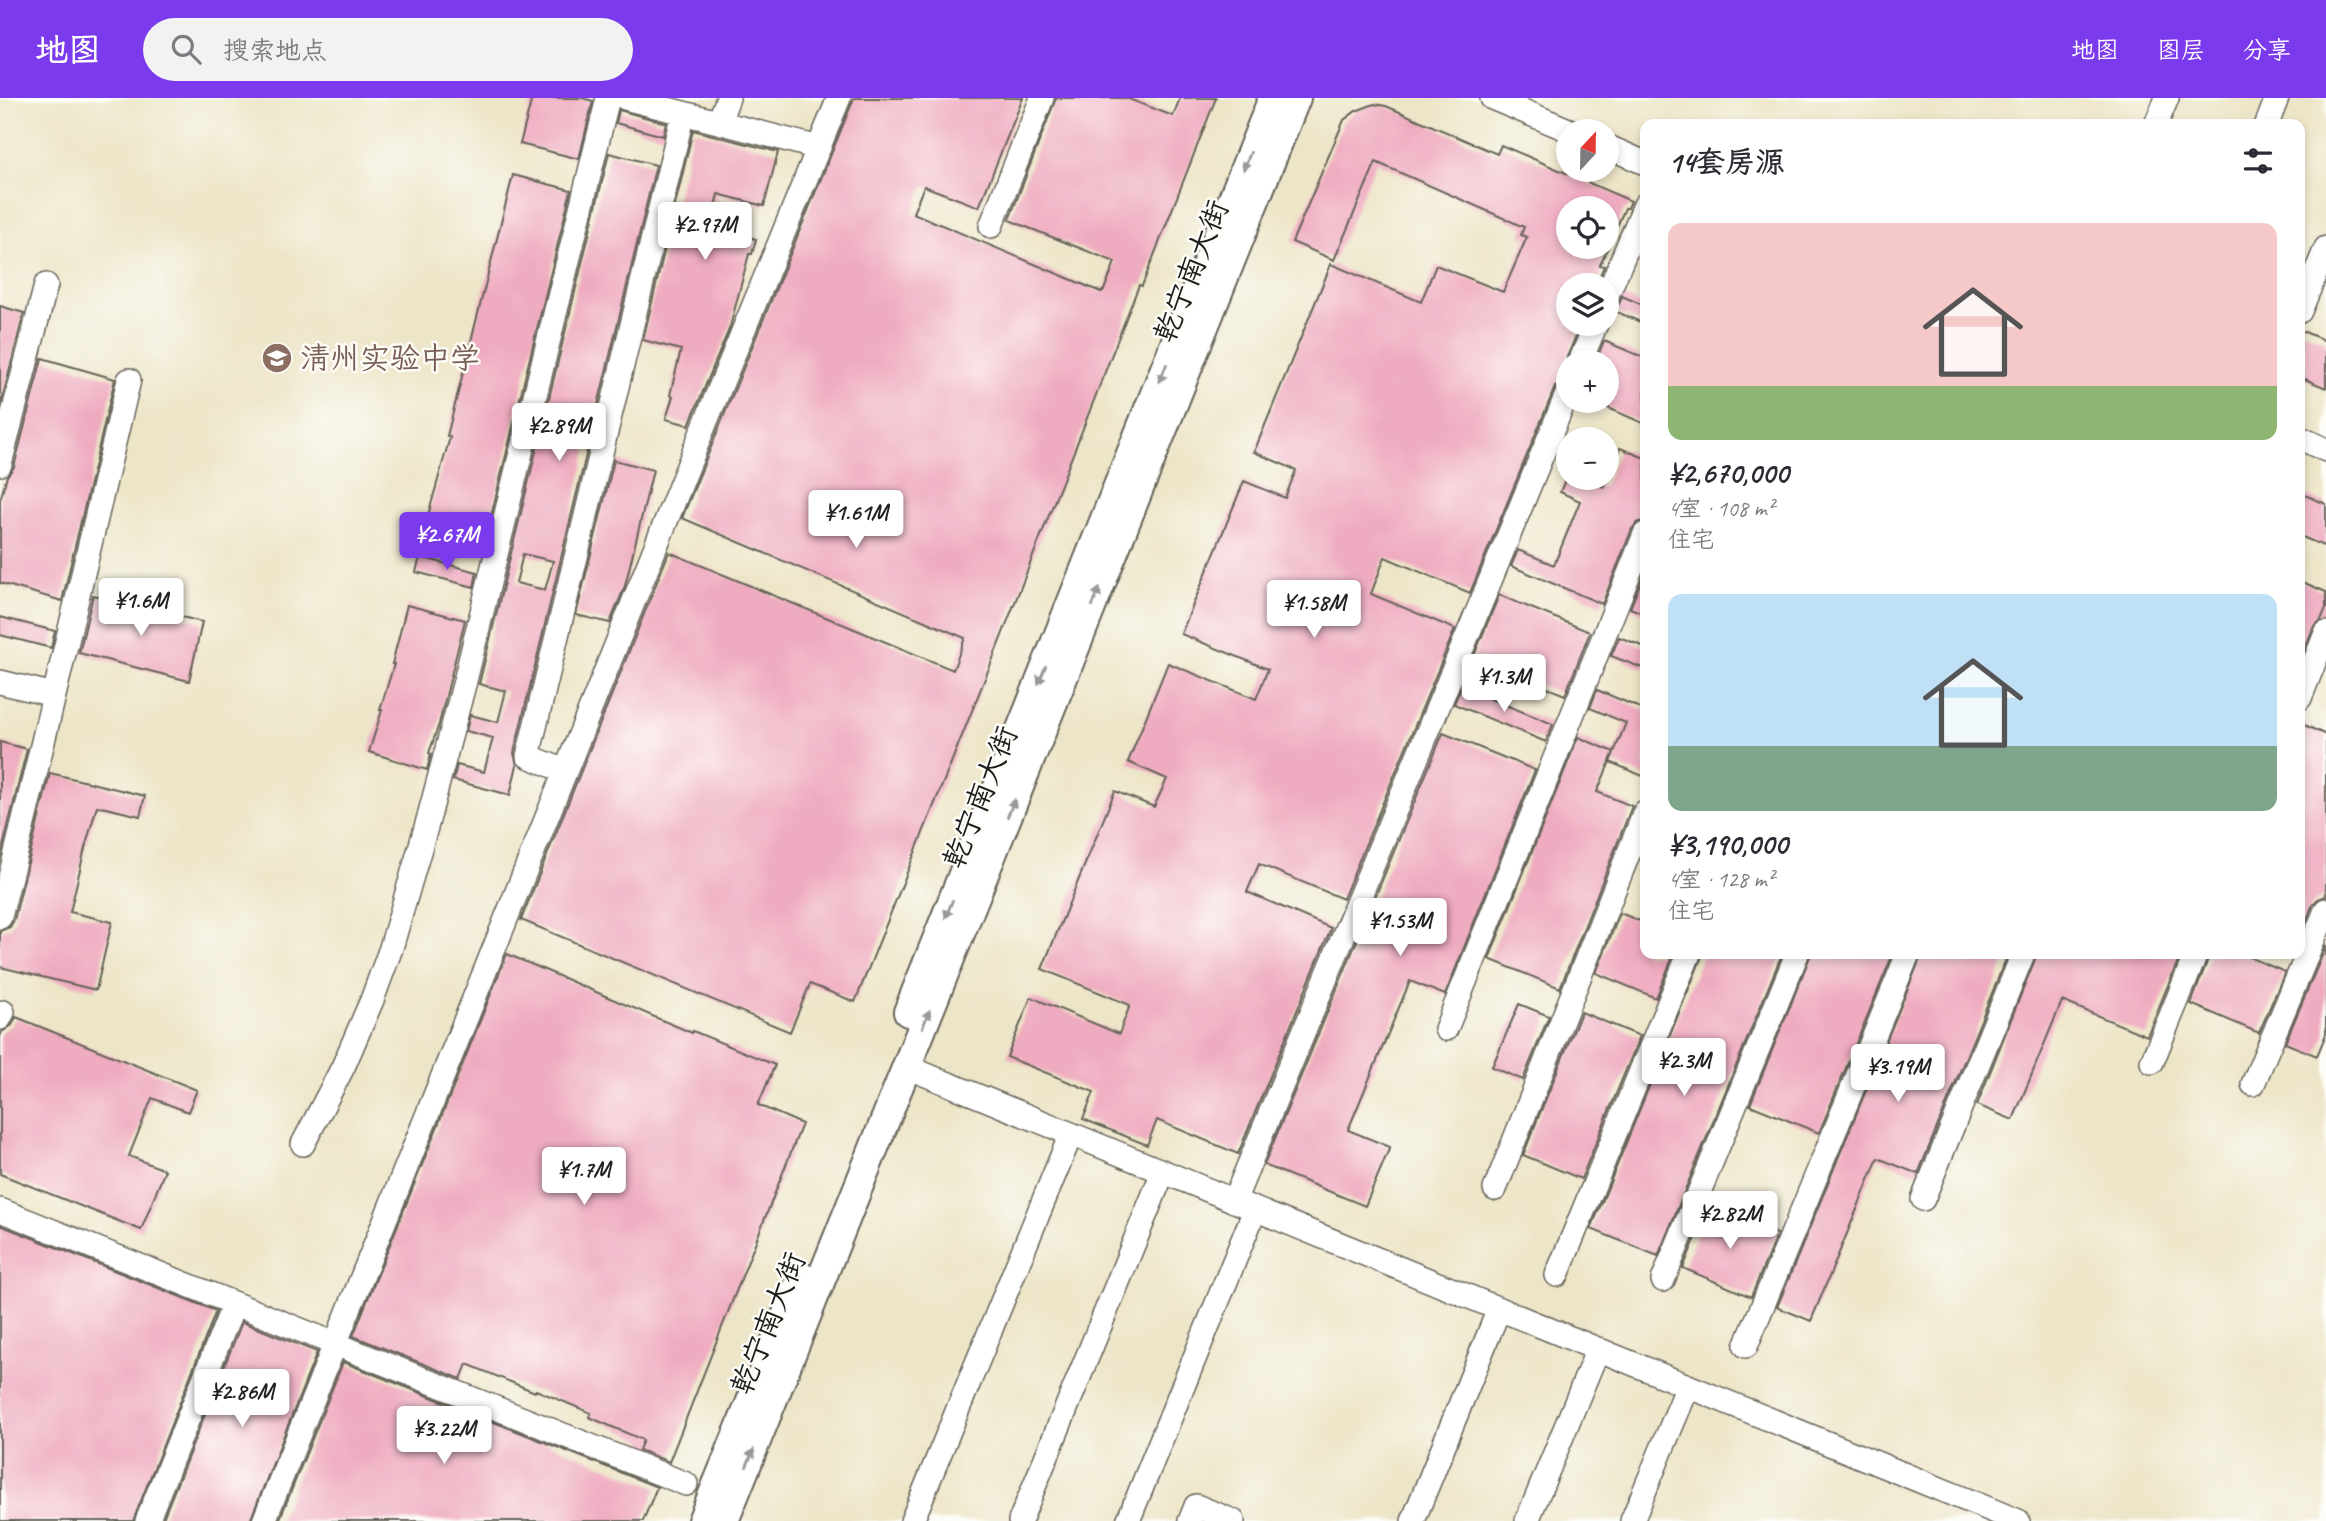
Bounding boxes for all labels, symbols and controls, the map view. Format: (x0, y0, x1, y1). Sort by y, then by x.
search box (143, 18, 633, 81)
text: 地图 (35, 29, 101, 71)
icon: search (167, 30, 205, 68)
text: 搜索地点 (223, 34, 327, 67)
text: 地图 (2071, 35, 2119, 65)
text: 图层 (2157, 35, 2205, 65)
text: 分享 (2243, 35, 2291, 65)
north arrow (1556, 119, 1619, 182)
map controls (1556, 119, 1619, 490)
icon: filters (2239, 142, 2277, 180)
text: 14套房源 (1668, 143, 1785, 181)
one-way arrow (1242, 151, 1253, 172)
street label: 乾宁南大街 (1145, 194, 1237, 348)
button: locate (1556, 196, 1619, 259)
pin: ¥2.97M (648, 202, 762, 262)
text: ¥2.97M (674, 210, 736, 239)
icon: home (1910, 269, 2036, 395)
button: layers (1556, 273, 1619, 336)
place label: 清州实验中学 (300, 339, 480, 377)
school or university icon: 清州实验中学 (260, 341, 294, 375)
button: + (1556, 350, 1619, 413)
one-way arrow (1157, 362, 1168, 383)
pin: ¥2.89M (502, 404, 616, 463)
text: ¥2.89M (528, 411, 590, 440)
button: − (1556, 427, 1619, 490)
text: ¥2,670,000 (1668, 454, 1788, 492)
pin: ¥1.61M (799, 490, 913, 550)
text: 4室 · 108 m² (1668, 494, 1774, 523)
text: ¥1.61M (824, 498, 888, 527)
pin: ¥2.67M (390, 512, 504, 572)
text: ¥2.67M (415, 520, 479, 549)
text: 住宅 (1668, 525, 1714, 554)
pin: ¥1.6M (92, 578, 190, 638)
pin: ¥1.58M (1257, 580, 1371, 640)
text: ¥1.6M (115, 586, 167, 615)
one-way arrow (1090, 586, 1101, 607)
text: ¥1.58M (1283, 588, 1345, 617)
icon: home (1910, 640, 2036, 766)
pin: ¥1.3M (1455, 654, 1553, 714)
text: ¥1.3M (1478, 662, 1530, 691)
one-way arrow (1037, 665, 1048, 686)
street label: 乾宁南大街 (934, 720, 1026, 874)
one-way arrow (1006, 798, 1017, 819)
text: ¥3,190,000 (1668, 825, 1788, 863)
text: 4室 · 128 m² (1668, 865, 1774, 894)
text: 住宅 (1668, 896, 1714, 925)
pin: ¥1.53M (1343, 898, 1457, 958)
one-way arrow (944, 899, 955, 920)
text: ¥1.53M (1369, 906, 1431, 935)
one-way arrow (921, 1009, 932, 1030)
pin: ¥2.3M (1635, 1038, 1733, 1098)
pin: ¥3.19M (1841, 1044, 1955, 1104)
text: ¥2.3M (1658, 1046, 1710, 1075)
text: ¥3.19M (1867, 1052, 1929, 1081)
pin: ¥1.7M (535, 1148, 633, 1207)
text: ¥1.7M (558, 1155, 610, 1184)
pin: ¥2.82M (1673, 1192, 1787, 1251)
text: ¥2.82M (1699, 1199, 1761, 1228)
street label: 乾宁南大街 (722, 1246, 814, 1400)
pin: ¥2.86M (185, 1370, 299, 1429)
text: ¥2.86M (210, 1377, 274, 1406)
pin: ¥3.22M (387, 1406, 501, 1466)
text: ¥3.22M (413, 1414, 475, 1443)
one-way arrow (744, 1447, 755, 1468)

